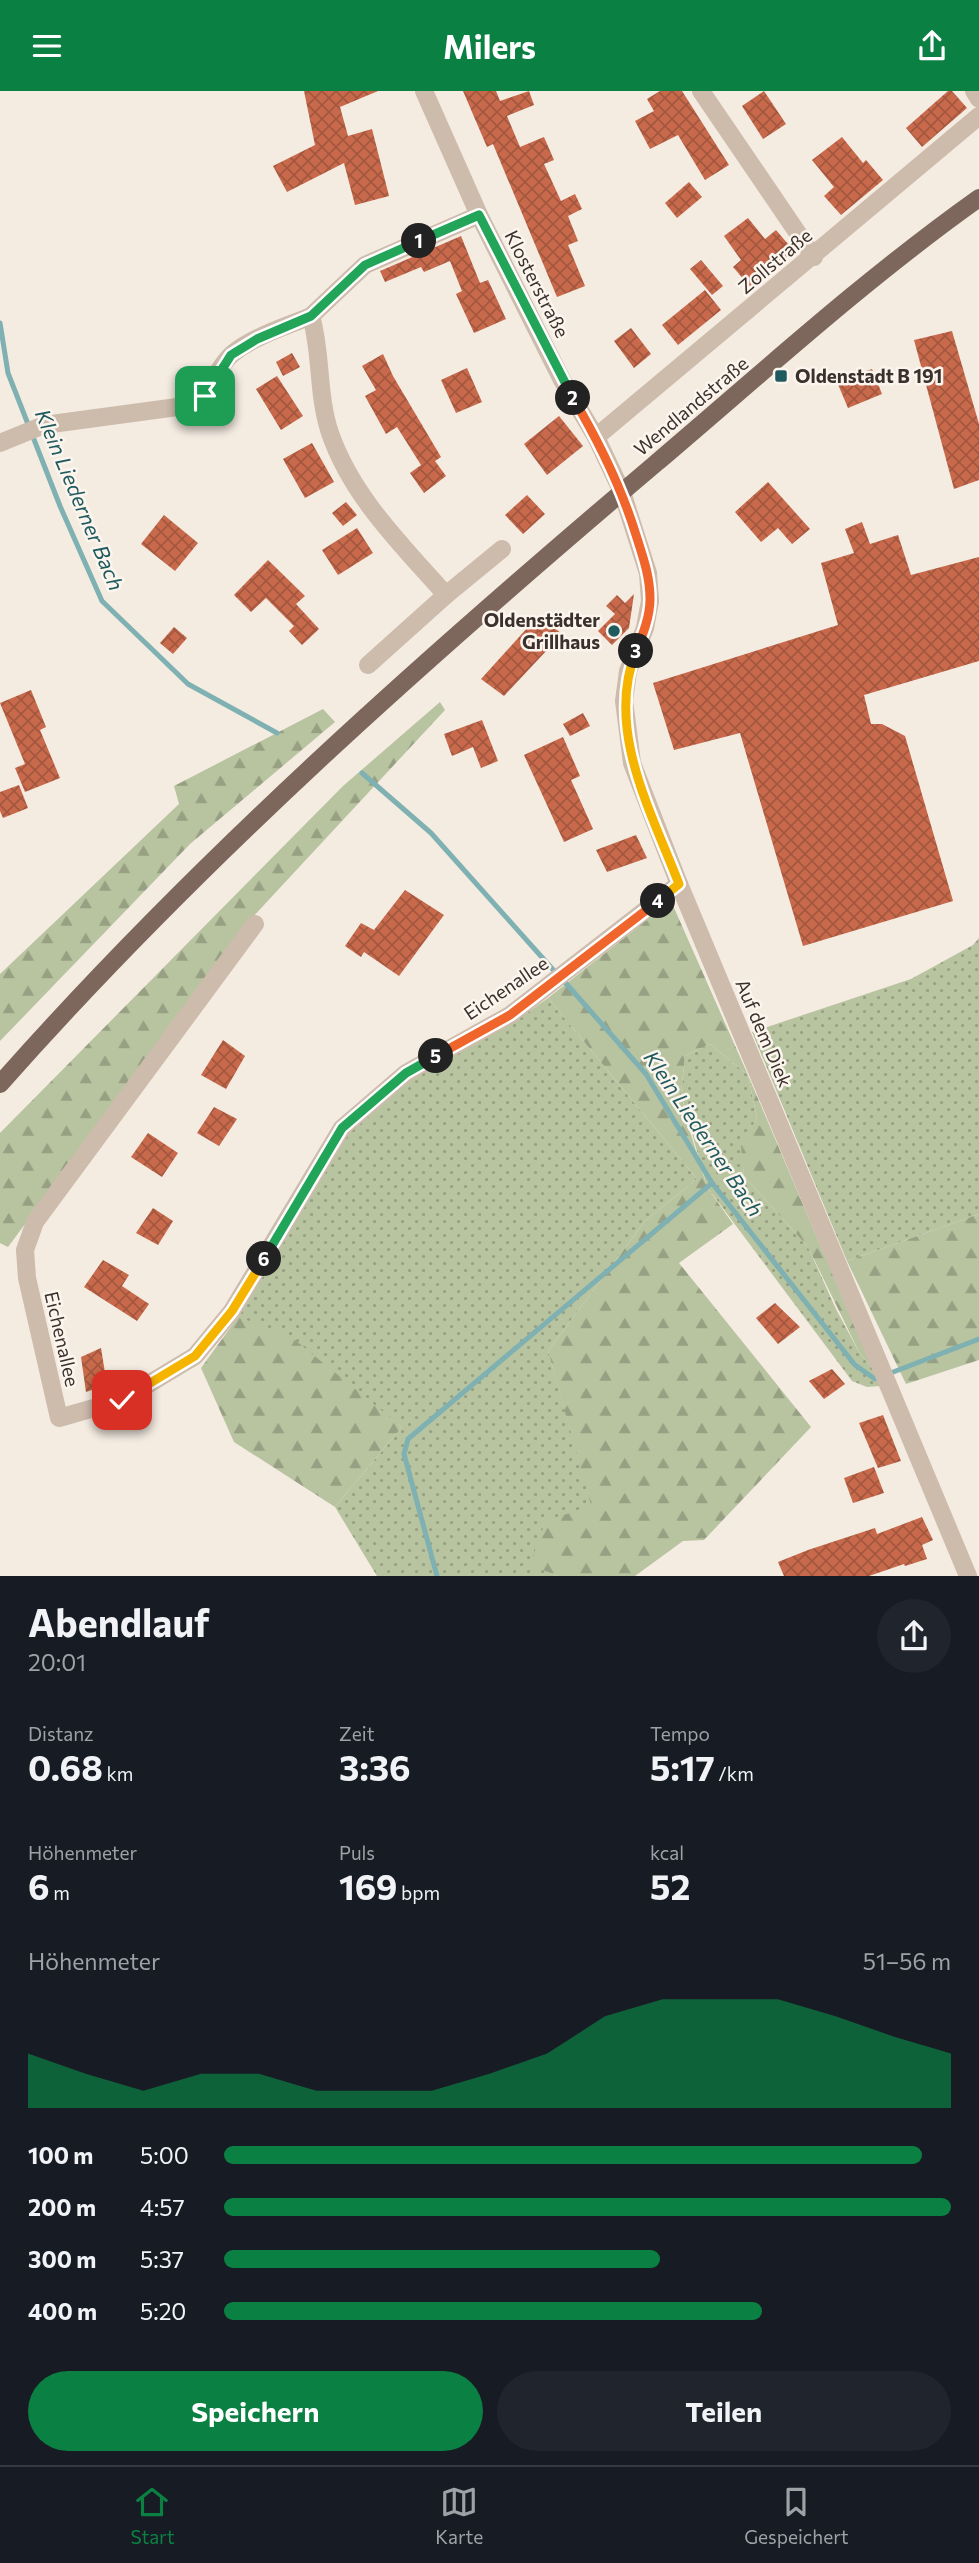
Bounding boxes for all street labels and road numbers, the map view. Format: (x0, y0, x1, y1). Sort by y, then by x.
street label: Zollstraße (733, 223, 816, 298)
street label: Klosterstraße (501, 226, 574, 341)
street label: Wendlandstraße (629, 351, 752, 460)
street label: Eichenallee (459, 951, 552, 1024)
street label: Auf dem Diek (731, 975, 798, 1090)
street label: Eichenallee (40, 1289, 85, 1389)

